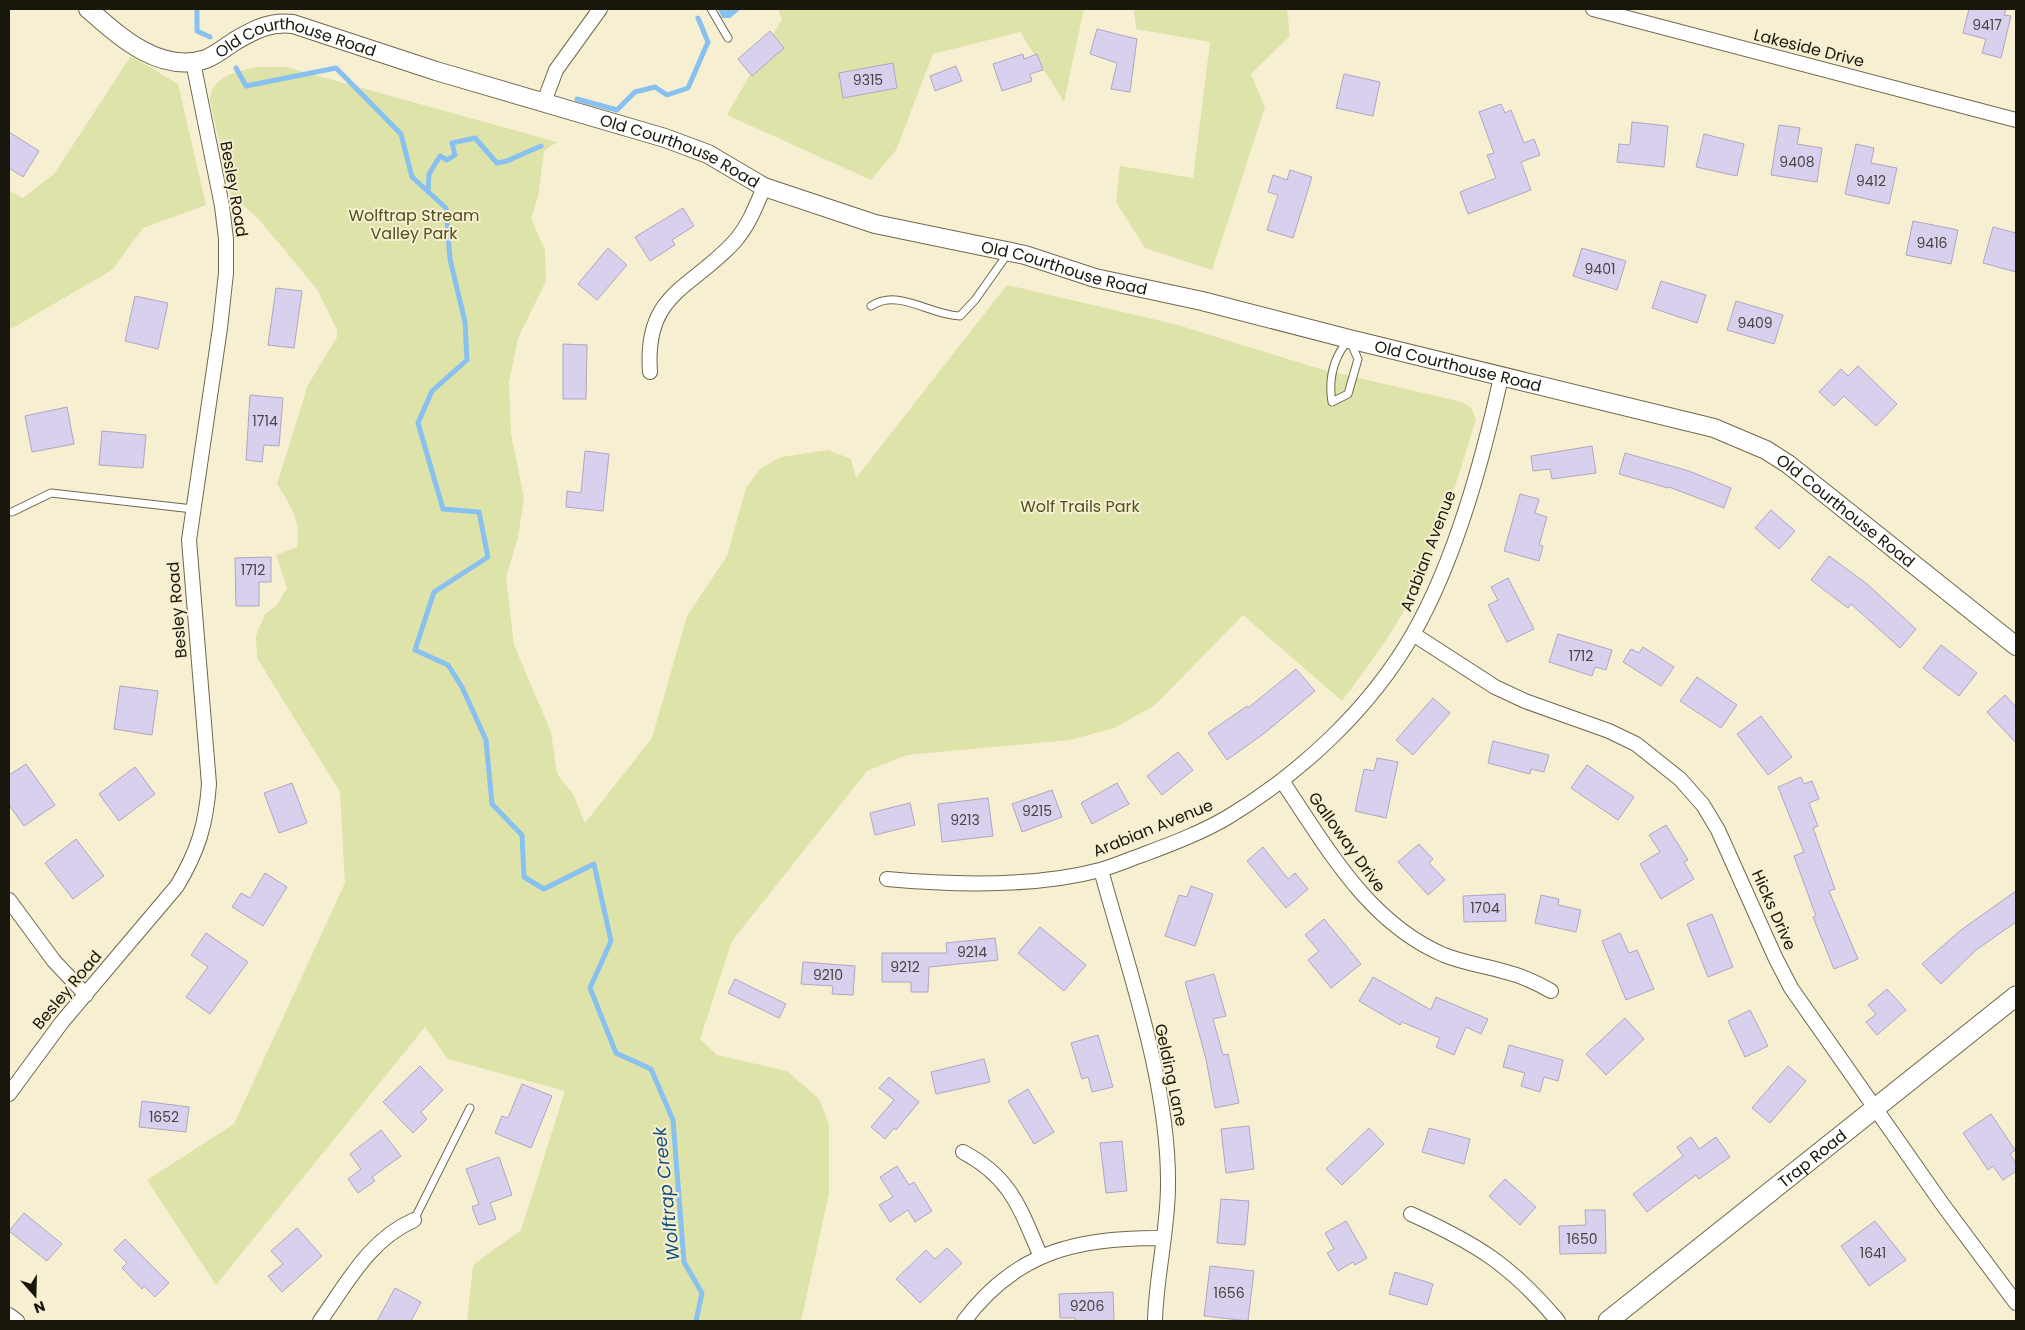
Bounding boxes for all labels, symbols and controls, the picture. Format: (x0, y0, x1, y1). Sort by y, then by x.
text: Old Courthouse Road (210, 12, 379, 63)
house number: 9417 (1972, 15, 2002, 35)
street label: Lakeside Drive (1751, 23, 1867, 73)
street label: Old Courthouse Road (211, 44, 383, 66)
house number: 9315 (853, 70, 883, 90)
street label: Old Courthouse Road (597, 108, 764, 193)
street label: Besley Road (214, 139, 254, 239)
house number: 9408 (1779, 152, 1815, 172)
house number: 9412 (1856, 171, 1886, 191)
park label: Wolftrap Stream Valley Park (348, 204, 480, 245)
house number: 9416 (1917, 233, 1948, 253)
street label: Old Courthouse Road (979, 235, 1149, 300)
house number: 9401 (1585, 259, 1615, 279)
house number: 9409 (1737, 313, 1773, 333)
street label: Old Courthouse Road (1372, 334, 1544, 397)
house number: 1714 (252, 411, 278, 431)
street label: Old Courthouse Road (1772, 448, 1920, 573)
street label: Arabian Avenue (1394, 487, 1462, 615)
park label: Wolf Trails Park (1020, 495, 1141, 518)
house number: 1712 (241, 560, 265, 580)
street label: Besley Road (161, 561, 193, 659)
house number: 1712 (1569, 646, 1593, 666)
street label: Galloway Drive (1303, 787, 1391, 897)
street label: Arabian Avenue (1089, 793, 1217, 863)
house number: 9215 (1022, 801, 1052, 821)
house number: 9213 (950, 810, 980, 830)
street label: Hicks Drive (1746, 866, 1802, 954)
house number: 1704 (1470, 898, 1500, 918)
house number: 9214 (957, 942, 987, 962)
street label: Besley Road (27, 946, 107, 1034)
house number: 9212 (890, 957, 920, 977)
house number: 9210 (813, 965, 843, 985)
street label: Gelding Lane (1149, 1022, 1193, 1128)
house number: 1652 (149, 1107, 179, 1127)
street label: Trap Road (1773, 1124, 1851, 1193)
water label: Wolftrap Creek (646, 1125, 685, 1262)
house number: 1650 (1567, 1229, 1597, 1249)
house number: 1641 (1860, 1243, 1886, 1263)
north arrow (10, 1270, 60, 1320)
house number: 1656 (1213, 1283, 1245, 1303)
text: N (31, 1296, 48, 1318)
house number: 9206 (1070, 1296, 1104, 1316)

